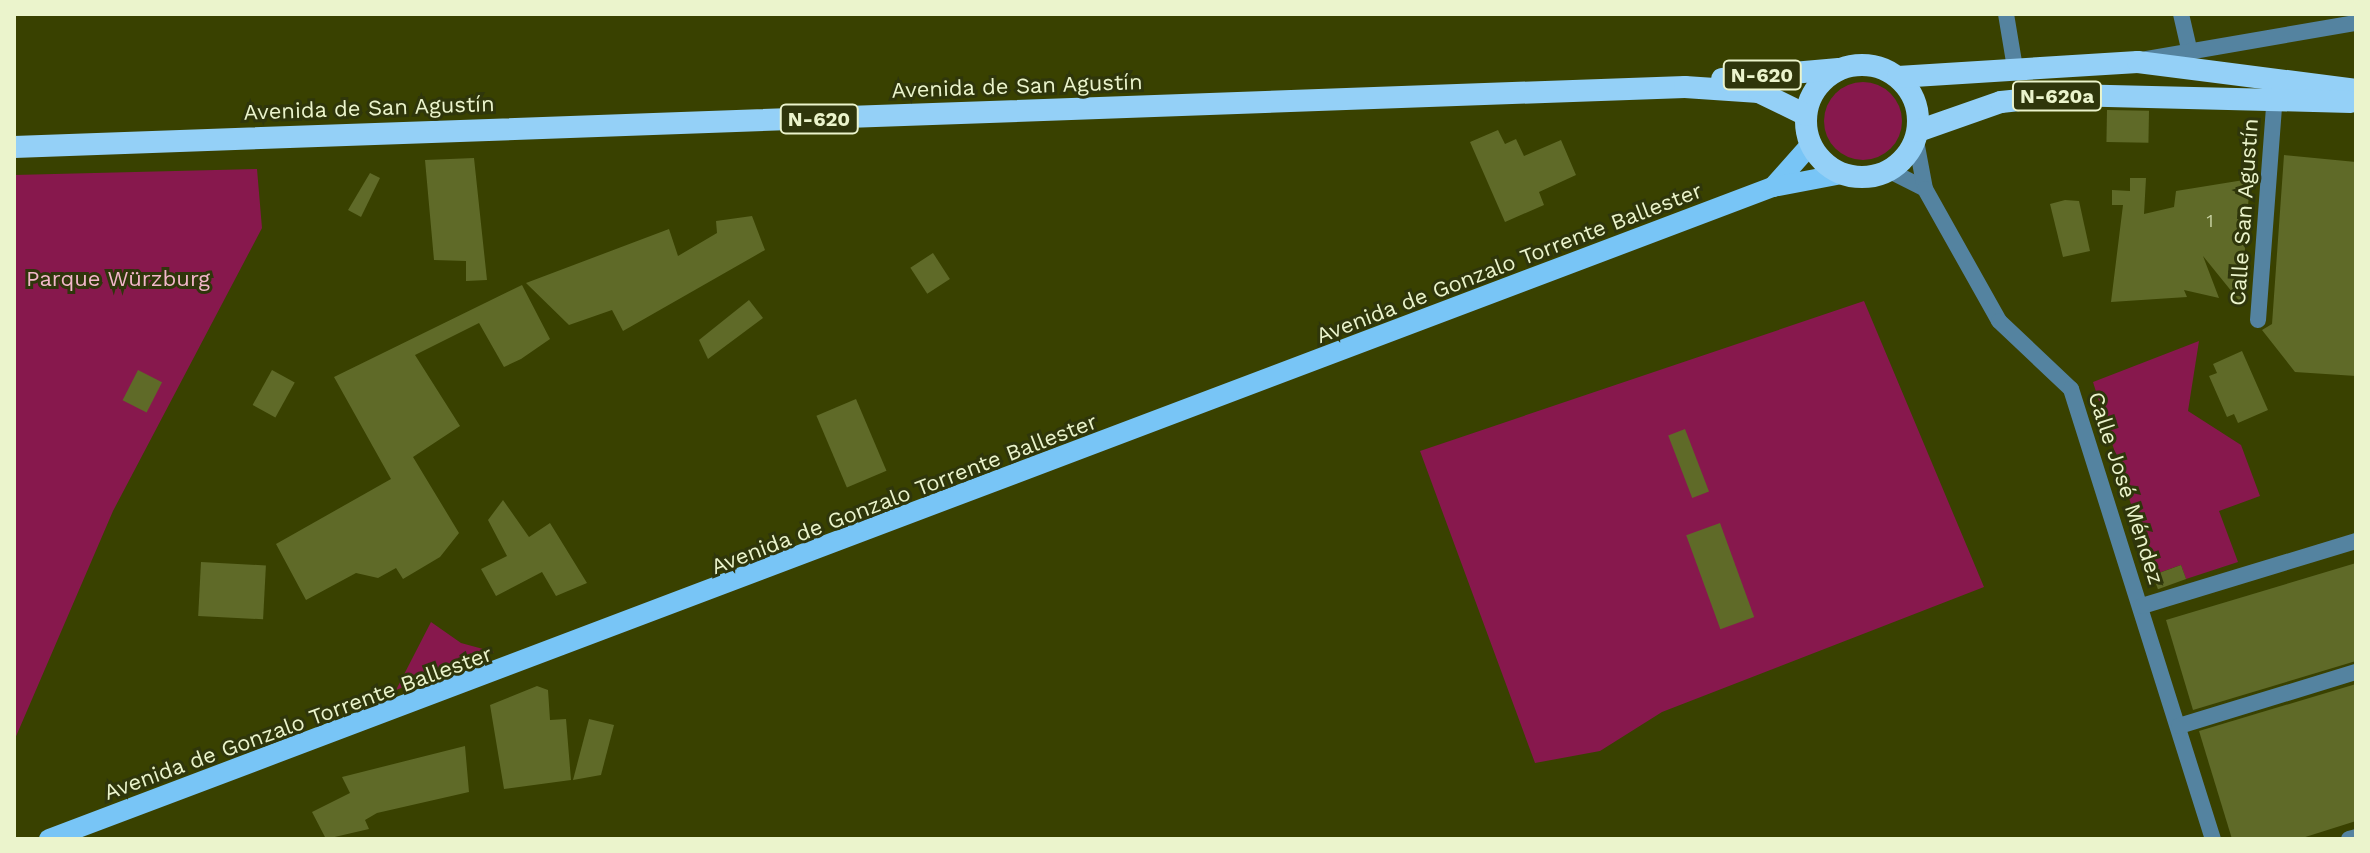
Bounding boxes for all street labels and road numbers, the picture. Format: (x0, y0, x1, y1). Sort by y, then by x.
road number: N-620 (1722, 59, 1802, 91)
street label: Avenida de San Agustín (890, 68, 1144, 104)
road number: N-620a (2011, 80, 2103, 112)
street label: Avenida de San Agustín (242, 90, 496, 126)
road number: N-620 (779, 103, 859, 135)
street label: Calle San Agustín (2224, 117, 2264, 307)
street label: Avenida de Gonzalo Torrente Ballester (1312, 177, 1706, 349)
street label: Calle José Méndez (2082, 388, 2170, 588)
street label: Avenida de Gonzalo Torrente Ballester (707, 408, 1101, 580)
street label: Avenida de Gonzalo Torrente Ballester (100, 640, 496, 806)

